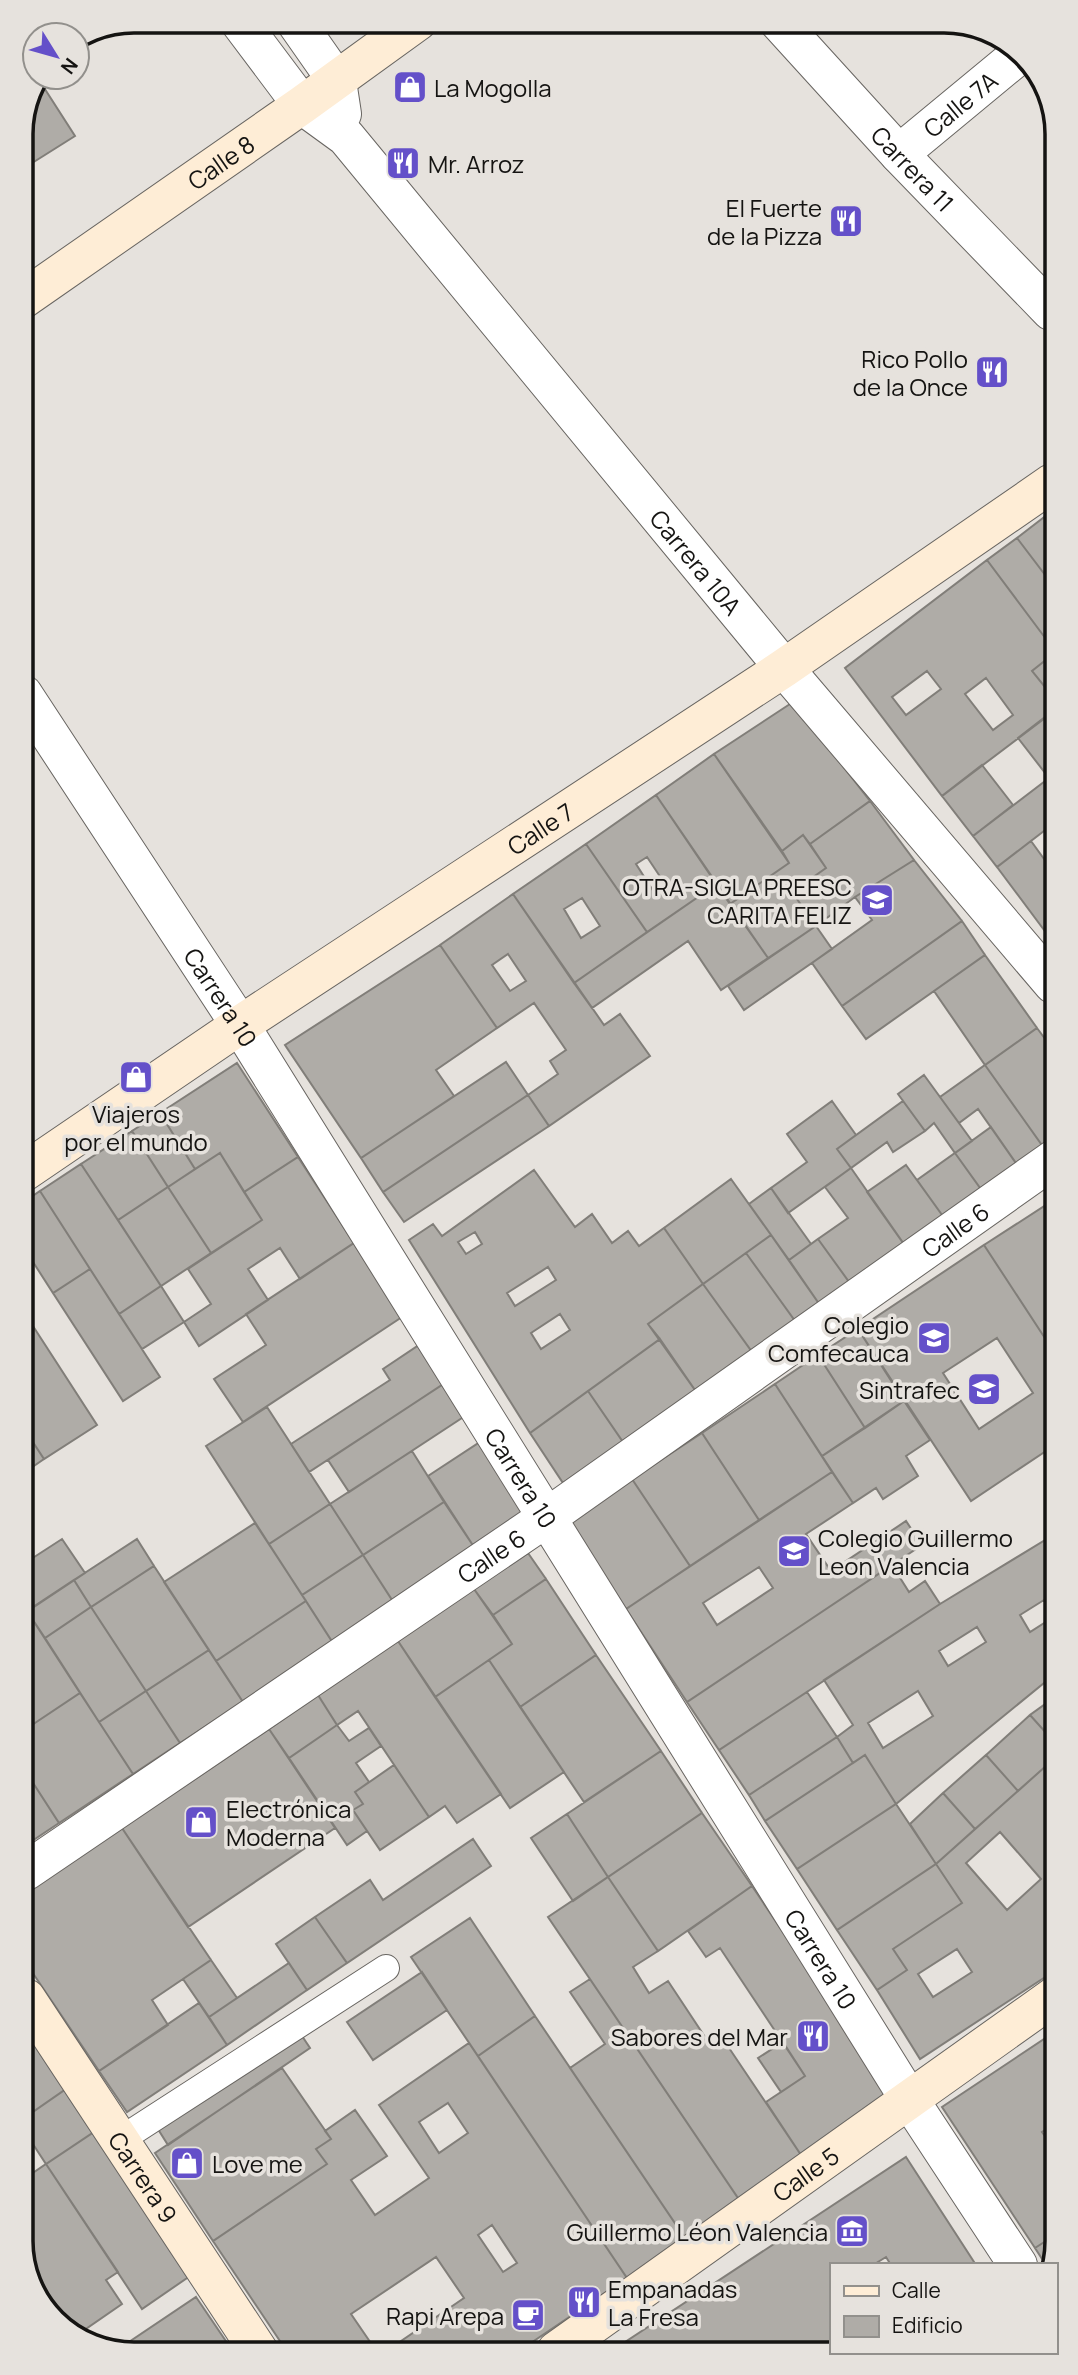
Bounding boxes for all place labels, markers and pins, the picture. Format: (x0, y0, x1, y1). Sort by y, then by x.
shop icon: La Mogolla (391, 68, 429, 106)
place label: La Mogolla (434, 71, 552, 104)
restaurant icon: Mr. Arroz (384, 144, 422, 182)
place label: Mr. Arroz (428, 147, 524, 180)
place label: El Fuerte de la Pizza (707, 191, 822, 252)
restaurant icon: El Fuerte de la Pizza (827, 202, 865, 240)
place label: Rico Pollo de la Once (853, 342, 968, 403)
restaurant icon: Rico Pollo de la Once (973, 353, 1011, 391)
place label: OTRA-SIGLA PREESC CARITA FELIZ (622, 870, 852, 931)
school or university icon: OTRA-SIGLA PREESC CARITA FELIZ (858, 881, 896, 919)
shop icon: Viajeros por el mundo (117, 1058, 155, 1096)
place label: Viajeros por el mundo (64, 1097, 208, 1158)
place label: Colegio Comfecauca (768, 1308, 909, 1369)
school or university icon: Colegio Comfecauca (915, 1319, 953, 1357)
school or university icon: Sintrafec (965, 1370, 1003, 1408)
place label: Sintrafec (859, 1373, 960, 1406)
place label: Colegio Guillermo Leon Valencia (818, 1521, 1013, 1582)
school or university icon: Colegio Guillermo Leon Valencia (775, 1532, 813, 1570)
place label: Electrónica Moderna (226, 1792, 351, 1853)
shop icon: Electrónica Moderna (182, 1803, 220, 1841)
restaurant icon: Sabores del Mar (794, 2017, 832, 2055)
place label: Sabores del Mar (611, 2020, 788, 2053)
shop icon: Love me (168, 2144, 206, 2182)
place label: Love me (212, 2147, 303, 2180)
museum icon: Guillermo Léon Valencia (833, 2212, 871, 2250)
place label: Guillermo Léon Valencia (566, 2215, 828, 2248)
place label: Empanadas La Fresa (608, 2272, 737, 2333)
restaurant icon: Empanadas La Fresa (565, 2283, 603, 2321)
cafe icon: Rapi Arepa (509, 2296, 547, 2334)
place label: Rapi Arepa (386, 2299, 504, 2332)

